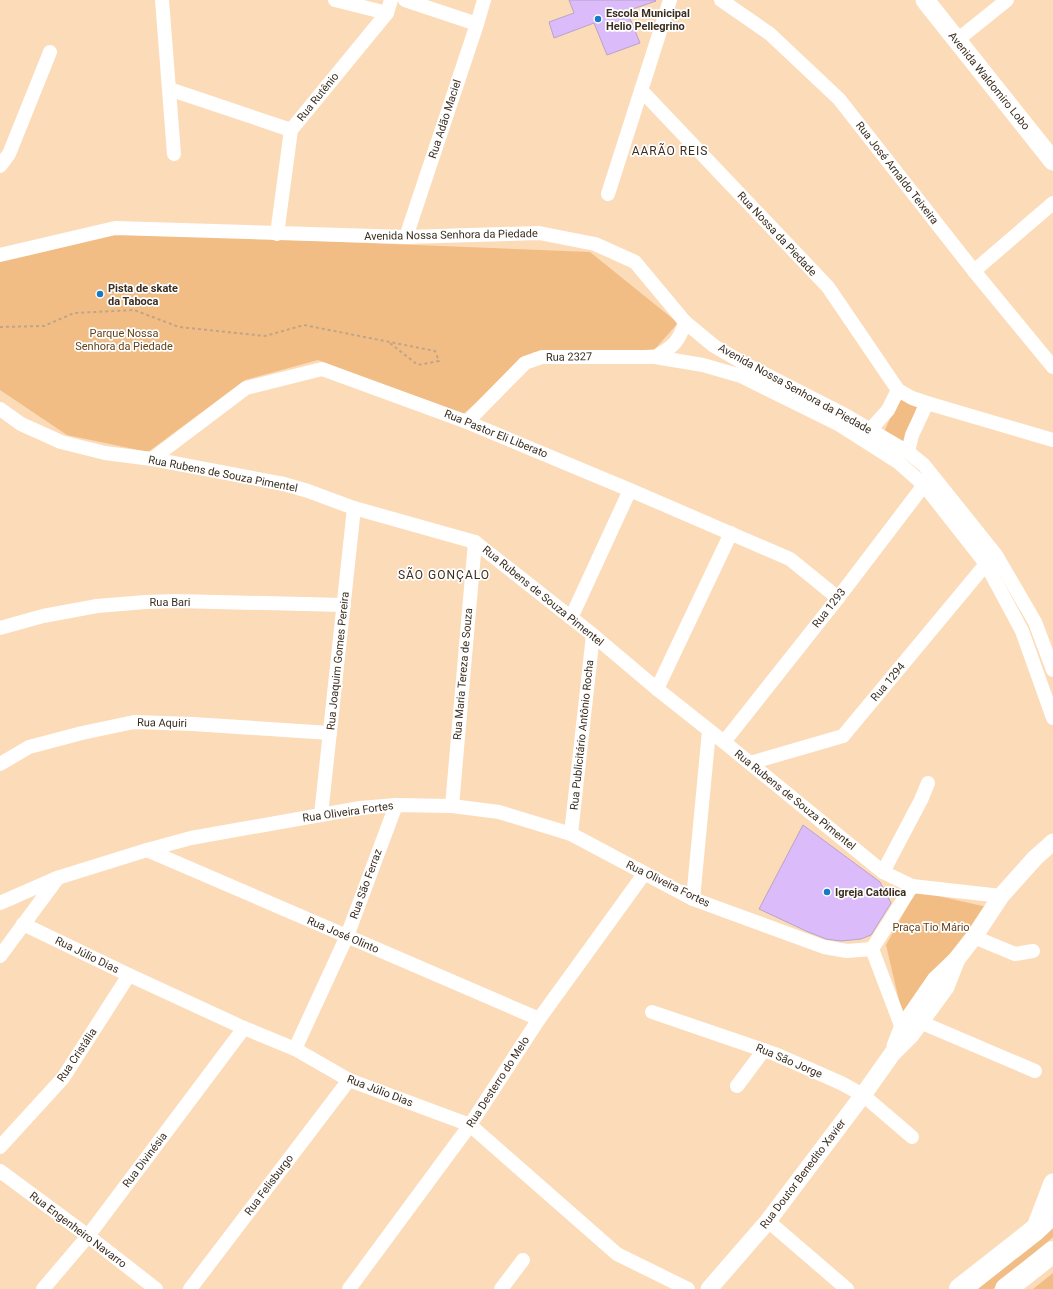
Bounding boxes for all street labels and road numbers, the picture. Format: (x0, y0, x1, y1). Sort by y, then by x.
street label: Avenida Waldomiro Lobo (946, 30, 1032, 132)
street label: Rua Rutênio (294, 70, 342, 124)
street label: Rua Adão Maciel (426, 78, 464, 160)
street label: Rua José Arnaldo Teixeira (853, 119, 941, 227)
street label: Rua Nossa da Piedade (735, 189, 819, 279)
street label: Avenida Nossa Senhora da Piedade (364, 227, 538, 243)
street label: Avenida Nossa Senhora da Piedade (716, 341, 874, 437)
street label: Rua 2327 (546, 350, 592, 364)
street label: Rua Pastor Eli Liberato (442, 407, 550, 461)
street label: Rua Rubens de Souza Pimentel (147, 453, 299, 495)
street label: Rua Rubens de Souza Pimentel (480, 543, 606, 649)
street label: Rua 1293 (810, 586, 848, 630)
street label: Rua Joaquim Gomes Pereira (324, 591, 352, 731)
street label: Rua Bari (150, 596, 190, 609)
street label: Rua Maria Tereza de Souza (451, 607, 475, 741)
street label: Rua Publicitário Antônio Rocha (568, 659, 596, 811)
street label: Rua 1294 (868, 660, 908, 704)
street label: Rua Aquiri (137, 716, 187, 730)
street label: Rua Rubens de Souza Pimentel (732, 747, 858, 853)
street label: Rua Oliveira Fortes (302, 799, 395, 825)
street label: Rua São Ferraz (347, 847, 385, 921)
street label: Rua Oliveira Fortes (624, 858, 712, 910)
street label: Rua José Olinto (305, 914, 381, 956)
street label: Rua Júlio Dias (53, 934, 121, 976)
street label: Rua Cristália (54, 1026, 100, 1084)
street label: Rua Desterro do Melo (464, 1034, 532, 1130)
street label: Rua São Jorge (754, 1041, 824, 1081)
street label: Rua Júlio Dias (345, 1072, 415, 1110)
street label: Rua Doutor Benedito Xavier (758, 1117, 849, 1231)
street label: Rua Divinésia (120, 1130, 170, 1190)
street label: Rua Felisburgo (242, 1152, 296, 1218)
street label: Rua Engenheiro Navarro (27, 1189, 129, 1271)

